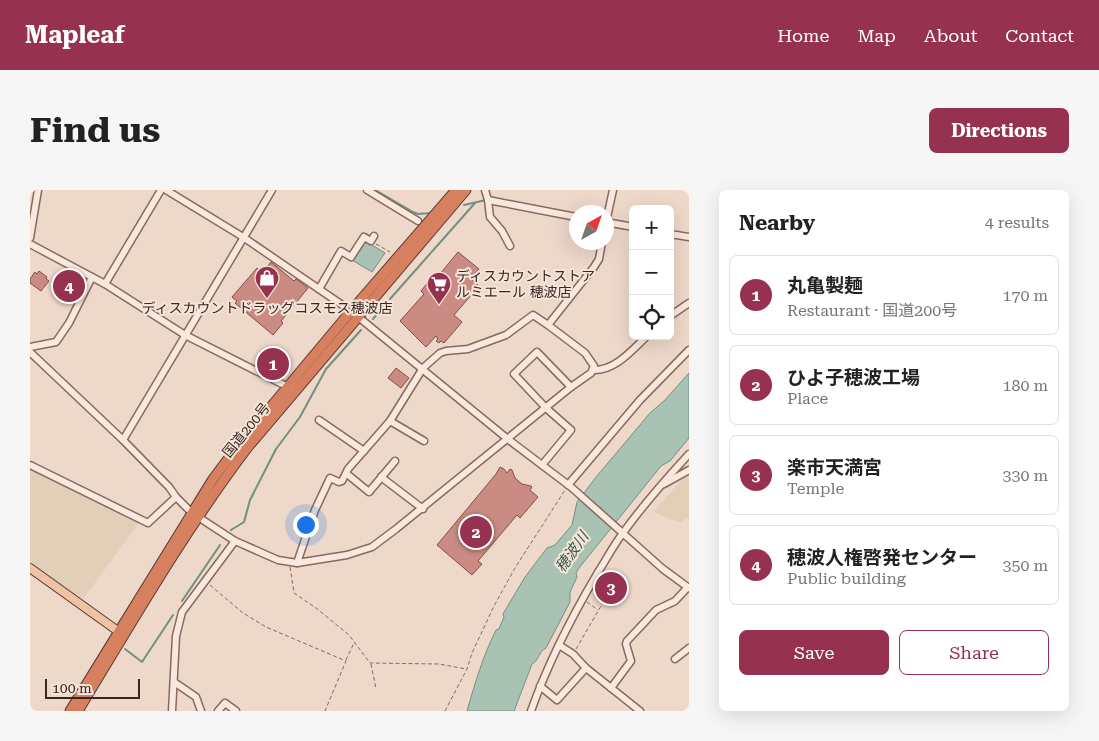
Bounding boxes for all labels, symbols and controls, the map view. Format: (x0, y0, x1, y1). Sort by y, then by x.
text: Mapleaf (25, 21, 125, 49)
text: Home (777, 25, 829, 46)
text: Map (857, 25, 896, 46)
text: About (924, 25, 977, 46)
text: Contact (1005, 25, 1074, 46)
button: Directions (929, 108, 1069, 153)
text: Find us (30, 110, 160, 151)
north arrow (569, 205, 614, 250)
map controls (629, 205, 674, 340)
button: + (629, 205, 674, 250)
text: Nearby (739, 211, 815, 235)
text: 4 results (985, 213, 1049, 232)
button: − (629, 250, 674, 295)
shop icon: ディスカウントドラッグコスモス穂波店 (254, 265, 280, 299)
pin: 4 (53, 267, 85, 305)
place label: ディスカウントストア ルミエール 穂波店 (456, 268, 595, 300)
supermarket icon: ディスカウントストア ルミエール 穂波店 (426, 271, 452, 305)
text: 丸亀製麺 (787, 274, 863, 297)
text: 1 (752, 286, 760, 305)
text: 170 m (1002, 286, 1048, 305)
button: locate (629, 295, 674, 340)
place label: ディスカウントドラッグコスモス穂波店 (141, 300, 393, 316)
text: Restaurant · 国道200号 (787, 301, 957, 320)
pin: 1 (257, 345, 289, 383)
text: ひよ子穂波工場 (787, 366, 920, 389)
text: 2 (752, 376, 760, 395)
text: 180 m (1002, 376, 1048, 395)
text: Place (787, 389, 828, 408)
street label: 国道200号 (219, 400, 273, 460)
text: 楽市天満宮 (787, 456, 882, 479)
text: 3 (752, 466, 760, 485)
text: 330 m (1002, 466, 1048, 485)
text: Temple (787, 479, 844, 498)
your location (293, 512, 319, 538)
pin: 2 (460, 513, 492, 551)
water label: 穂波川 (552, 527, 593, 576)
text: 穂波人権啓発センター (787, 546, 977, 569)
text: 4 (752, 556, 760, 575)
text: 350 m (1002, 556, 1048, 575)
pin: 3 (595, 569, 627, 607)
text: Public building (787, 569, 906, 588)
button: Save (739, 630, 889, 675)
button: Share (899, 630, 1049, 675)
scale bar (45, 676, 140, 699)
text: 100 m (52, 680, 92, 696)

